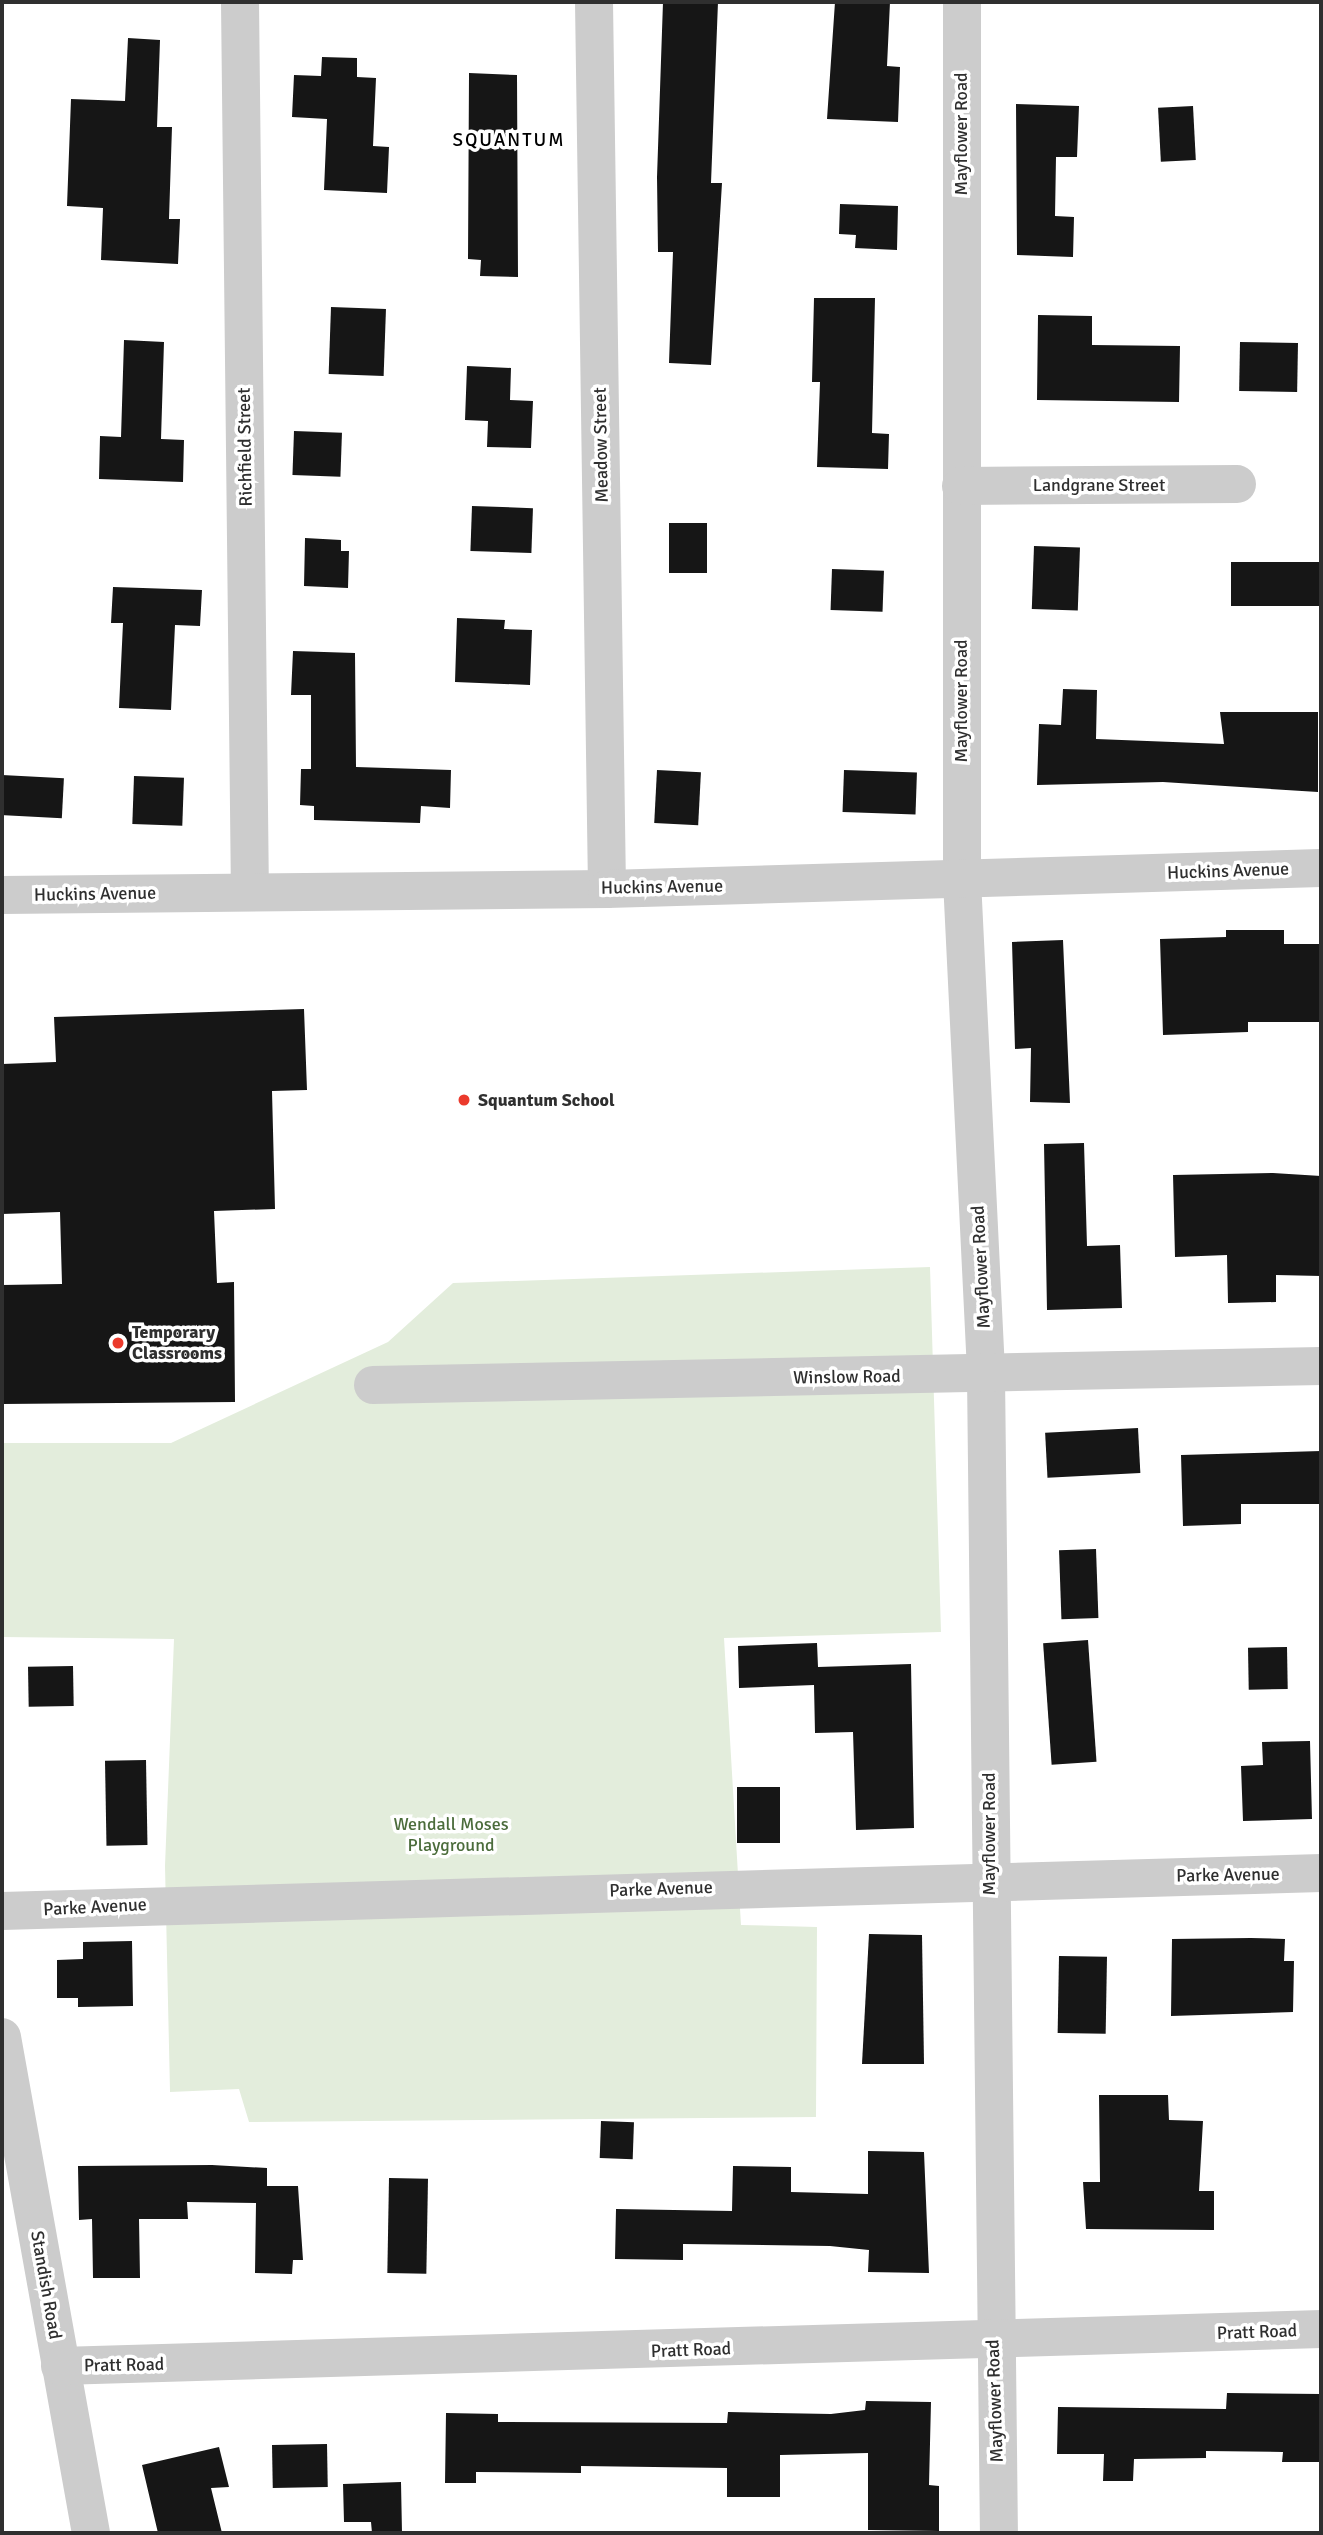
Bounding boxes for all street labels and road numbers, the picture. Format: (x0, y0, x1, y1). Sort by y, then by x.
street label: Mayflower Road (950, 72, 972, 196)
street label: Richfield Street (233, 387, 257, 507)
street label: Meadow Street (589, 387, 613, 503)
street label: Landgrane Street (1033, 474, 1165, 496)
street label: Mayflower Road (950, 639, 972, 763)
street label: Huckins Avenue (1167, 858, 1289, 884)
street label: Huckins Avenue (601, 875, 723, 899)
street label: Huckins Avenue (34, 882, 156, 906)
street label: Mayflower Road (967, 1205, 995, 1329)
street label: Winslow Road (793, 1365, 901, 1389)
street label: Mayflower Road (978, 1772, 1000, 1896)
street label: Parke Avenue (1176, 1863, 1280, 1887)
street label: Parke Avenue (609, 1876, 713, 1902)
street label: Parke Avenue (43, 1894, 147, 1920)
street label: Standish Road (26, 2229, 66, 2341)
street label: Pratt Road (1216, 2320, 1298, 2344)
street label: Pratt Road (650, 2338, 732, 2362)
street label: Mayflower Road (982, 2339, 1008, 2463)
street label: Pratt Road (84, 2353, 164, 2377)

